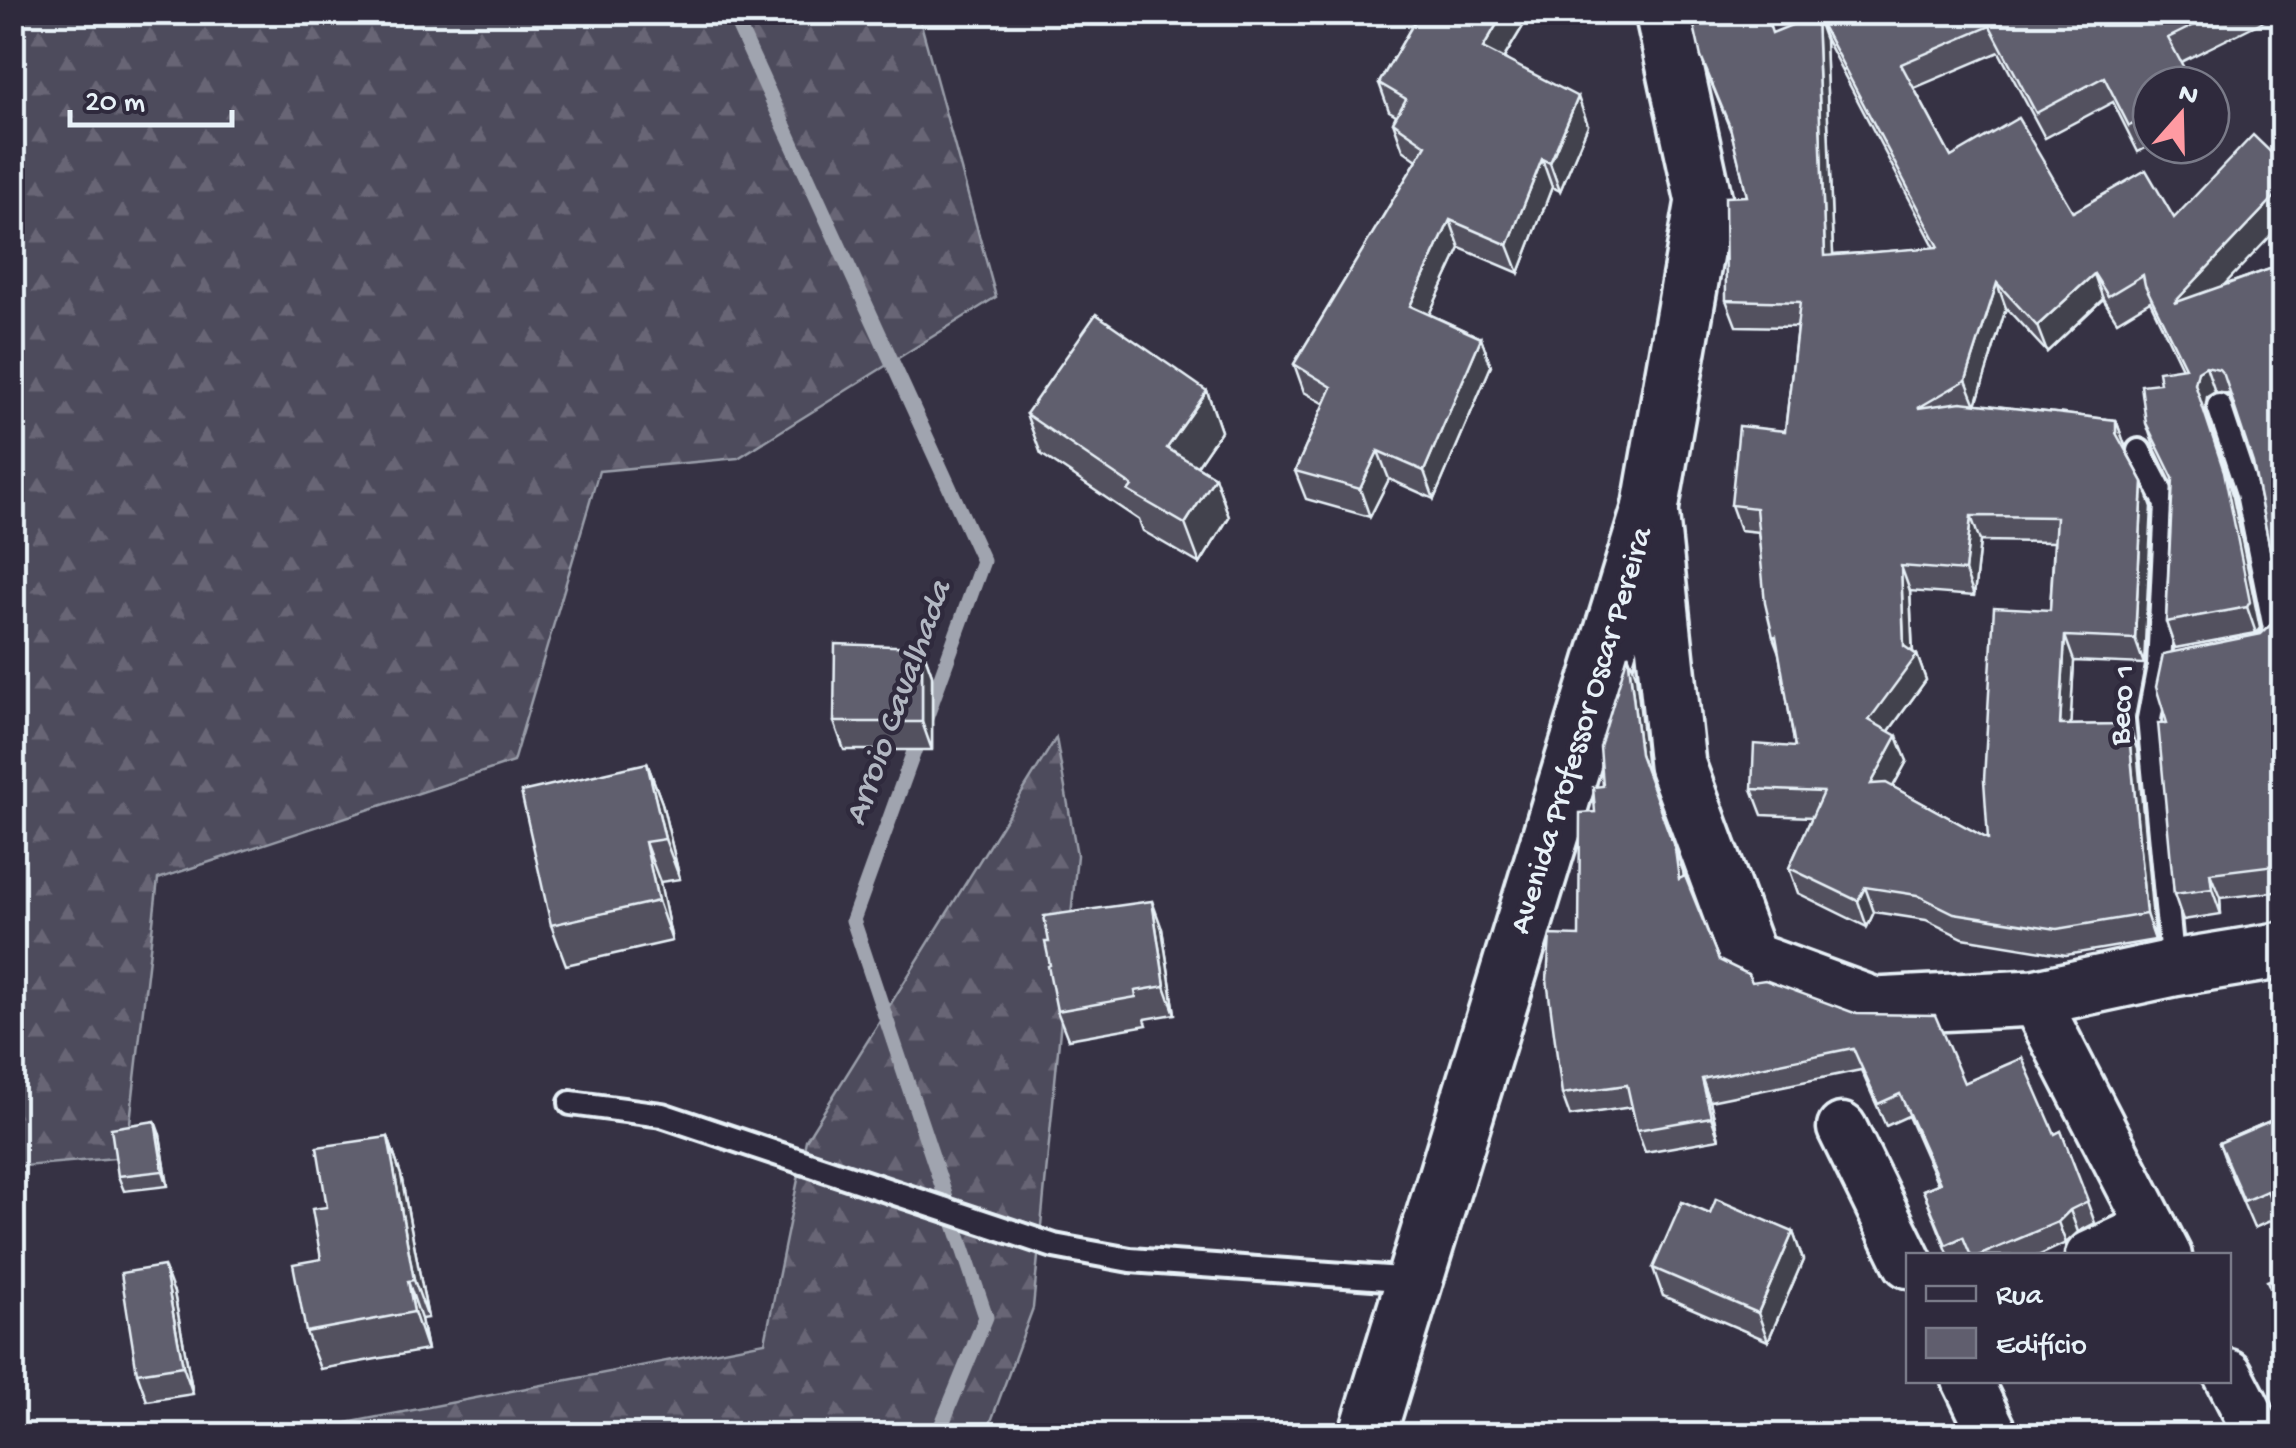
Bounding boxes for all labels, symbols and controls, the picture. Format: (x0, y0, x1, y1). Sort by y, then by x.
scale bar (70, 65, 232, 127)
north arrow (2131, 65, 2231, 165)
text: N (2174, 77, 2202, 114)
text: 20 m (85, 87, 145, 122)
street label: Avenida Professor Oscar Pereira (1503, 522, 1663, 939)
water label: Arroio Cavalhada (837, 574, 964, 832)
street label: Beco 1 (2102, 663, 2146, 748)
legend (1906, 1253, 2231, 1383)
text: Rua (1996, 1280, 2044, 1315)
text: Edifício (1996, 1330, 2087, 1365)

